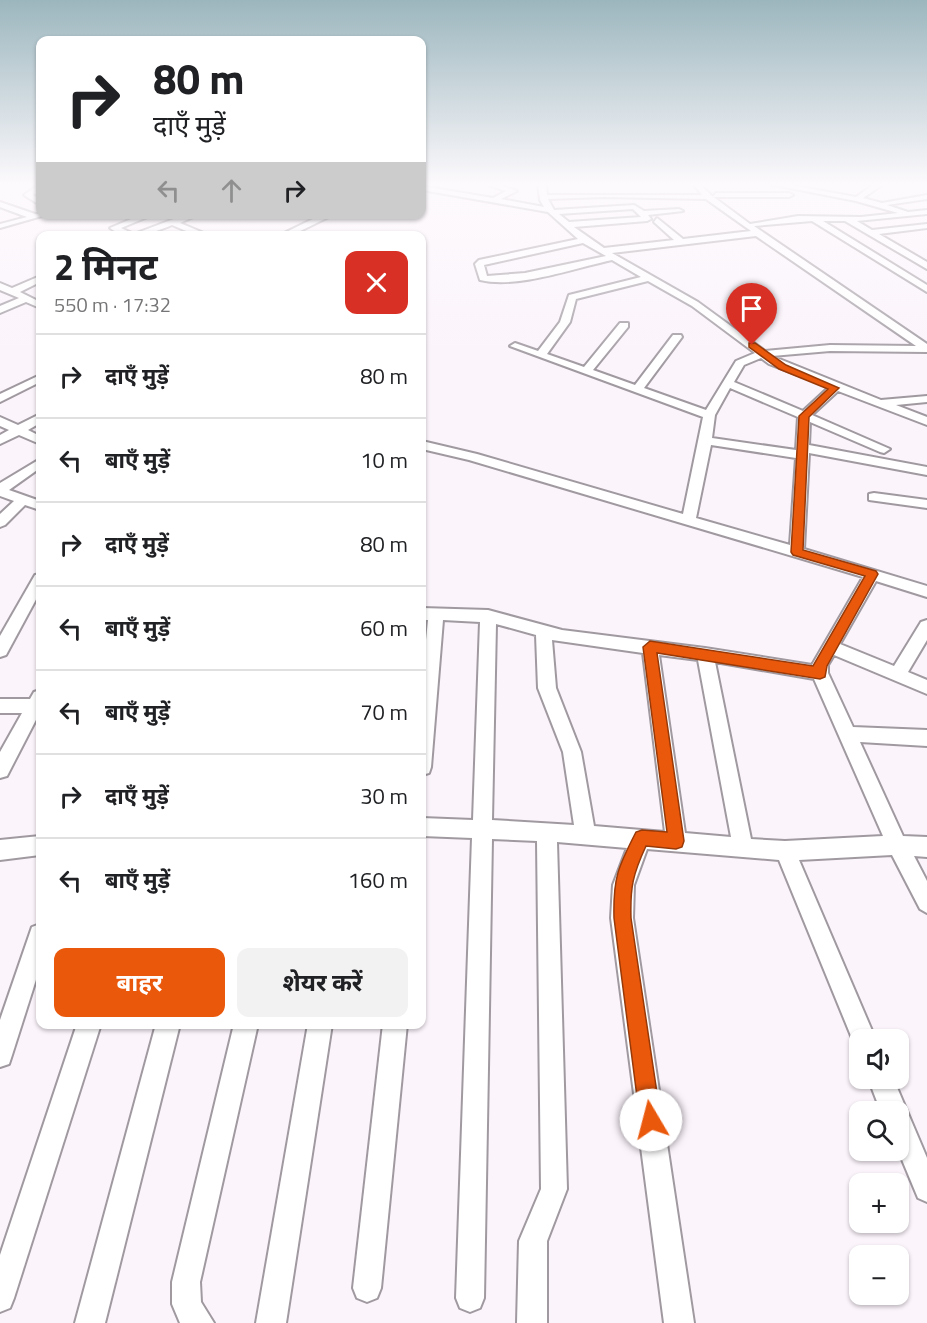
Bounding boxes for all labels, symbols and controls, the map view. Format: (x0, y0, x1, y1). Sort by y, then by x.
text: 80 m (153, 46, 245, 110)
icon: right (54, 60, 132, 138)
text: दाएँ मुड़ें (153, 104, 226, 145)
icon: left (152, 174, 185, 207)
icon: ahead (215, 174, 248, 207)
icon: right (278, 174, 311, 207)
text: 2 मिनट (54, 239, 158, 294)
button: close (345, 251, 408, 314)
pin (726, 283, 777, 345)
text: 550 m · 17:32 (54, 289, 171, 320)
icon: arrive (735, 292, 768, 325)
text: दाएँ मुड़ें (105, 359, 169, 393)
text: 80 m (360, 359, 408, 393)
icon: right (54, 360, 87, 393)
text: बाएँ मुड़ें (105, 443, 170, 477)
text: 10 m (360, 443, 408, 477)
icon: left (54, 444, 87, 477)
text: दाएँ मुड़ें (105, 527, 169, 561)
text: 80 m (360, 527, 408, 561)
icon: right (54, 528, 87, 561)
text: बाएँ मुड़ें (105, 611, 170, 645)
text: 60 m (360, 611, 408, 645)
icon: left (54, 612, 87, 645)
text: बाएँ मुड़ें (105, 695, 170, 729)
text: 70 m (360, 695, 408, 729)
icon: left (54, 696, 87, 729)
text: दाएँ मुड़ें (105, 779, 169, 813)
text: 30 m (360, 779, 408, 813)
icon: right (54, 780, 87, 813)
text: बाएँ मुड़ें (105, 863, 170, 897)
text: 160 m (348, 863, 408, 897)
icon: left (54, 864, 87, 897)
button: बाहर (54, 948, 225, 1017)
button: शेयर करें (237, 948, 408, 1017)
map controls (849, 1029, 909, 1305)
button: sound (849, 1029, 909, 1089)
position arrow (619, 1088, 683, 1152)
button: search (849, 1101, 909, 1161)
button: + (849, 1173, 909, 1233)
button: − (849, 1245, 909, 1305)

